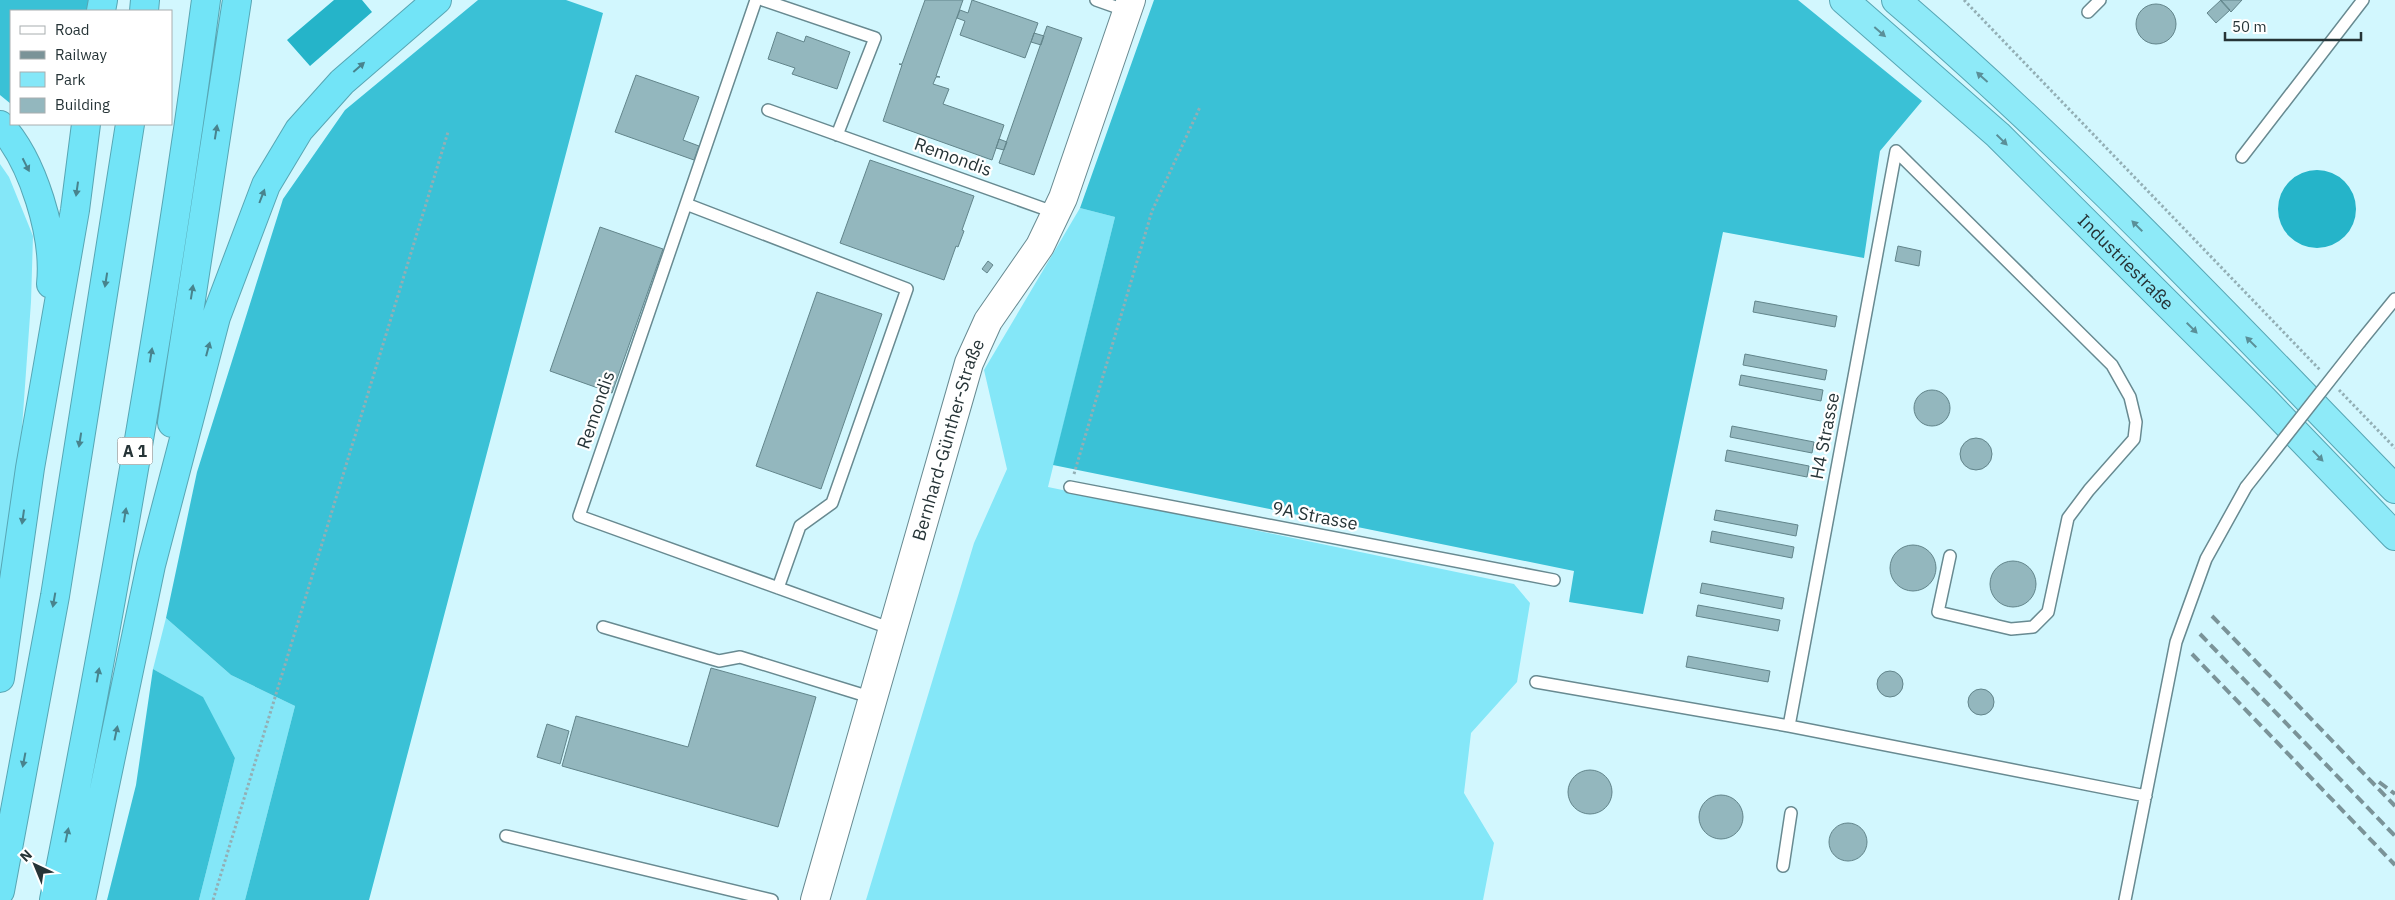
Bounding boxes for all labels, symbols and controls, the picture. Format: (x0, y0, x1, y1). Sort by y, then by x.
legend (10, 10, 172, 125)
scale bar (2225, 10, 2361, 42)
text: 50 m (2232, 17, 2267, 36)
text: Road (55, 20, 90, 39)
one-way arrow (1874, 26, 1886, 38)
text: Railway (55, 45, 108, 64)
one-way arrow (352, 62, 365, 73)
text: Park (55, 70, 85, 89)
one-way arrow (1977, 71, 1989, 83)
text: Building (55, 95, 110, 114)
one-way arrow (212, 123, 220, 139)
street label: Remondis (911, 132, 995, 181)
one-way arrow (1996, 133, 2008, 145)
one-way arrow (22, 158, 30, 173)
one-way arrow (73, 182, 81, 198)
one-way arrow (258, 188, 266, 203)
street label: Industriestraße (2073, 209, 2179, 315)
one-way arrow (2131, 220, 2143, 232)
one-way arrow (102, 272, 110, 288)
one-way arrow (188, 284, 196, 300)
one-way arrow (2186, 322, 2198, 334)
street label: Bernhard-Günther-Straße (907, 335, 989, 543)
one-way arrow (2245, 336, 2257, 348)
one-way arrow (204, 341, 212, 356)
one-way arrow (148, 346, 156, 362)
street label: Remondis (571, 368, 620, 452)
street label: H4 Strasse (1805, 390, 1844, 481)
one-way arrow (76, 432, 84, 448)
road number: A 1 (118, 438, 152, 464)
one-way arrow (2312, 450, 2324, 462)
street label: 9A Strasse (1270, 496, 1360, 535)
one-way arrow (121, 507, 129, 523)
one-way arrow (19, 509, 27, 525)
one-way arrow (50, 593, 58, 608)
one-way arrow (94, 668, 102, 683)
one-way arrow (112, 726, 120, 741)
one-way arrow (20, 753, 28, 769)
one-way arrow (63, 827, 71, 843)
north arrow (10, 840, 60, 890)
text: N (16, 846, 36, 866)

